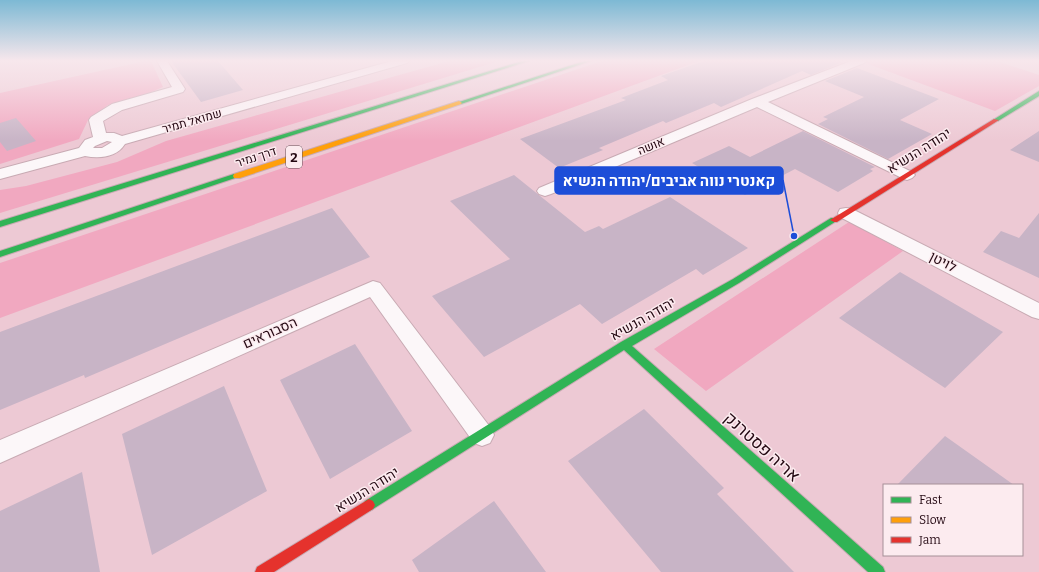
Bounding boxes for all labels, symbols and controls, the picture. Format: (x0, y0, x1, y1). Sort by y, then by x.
street label: שמואל תמיר (160, 106, 224, 136)
street label: יהודה הנשיא (884, 125, 954, 177)
street label: אושה (635, 134, 667, 158)
street label: דרך נמיר (234, 144, 278, 170)
road number: 2 (286, 146, 302, 168)
callout: קאנטרי נווה אביבים/יהודה הנשיא (555, 167, 783, 194)
text: קאנטרי נווה אביבים/יהודה הנשיא (563, 172, 775, 190)
street label: לויטן (927, 248, 959, 276)
street label: יהודה הנשיא (607, 294, 679, 344)
street label: הסבוראים (240, 314, 300, 352)
street label: אריה פסטרנק (720, 407, 804, 487)
street label: יהודה הנשיא (332, 464, 402, 516)
legend (883, 484, 1023, 556)
text: Fast (919, 493, 943, 507)
text: Slow (919, 513, 946, 527)
text: Jam (918, 533, 941, 547)

